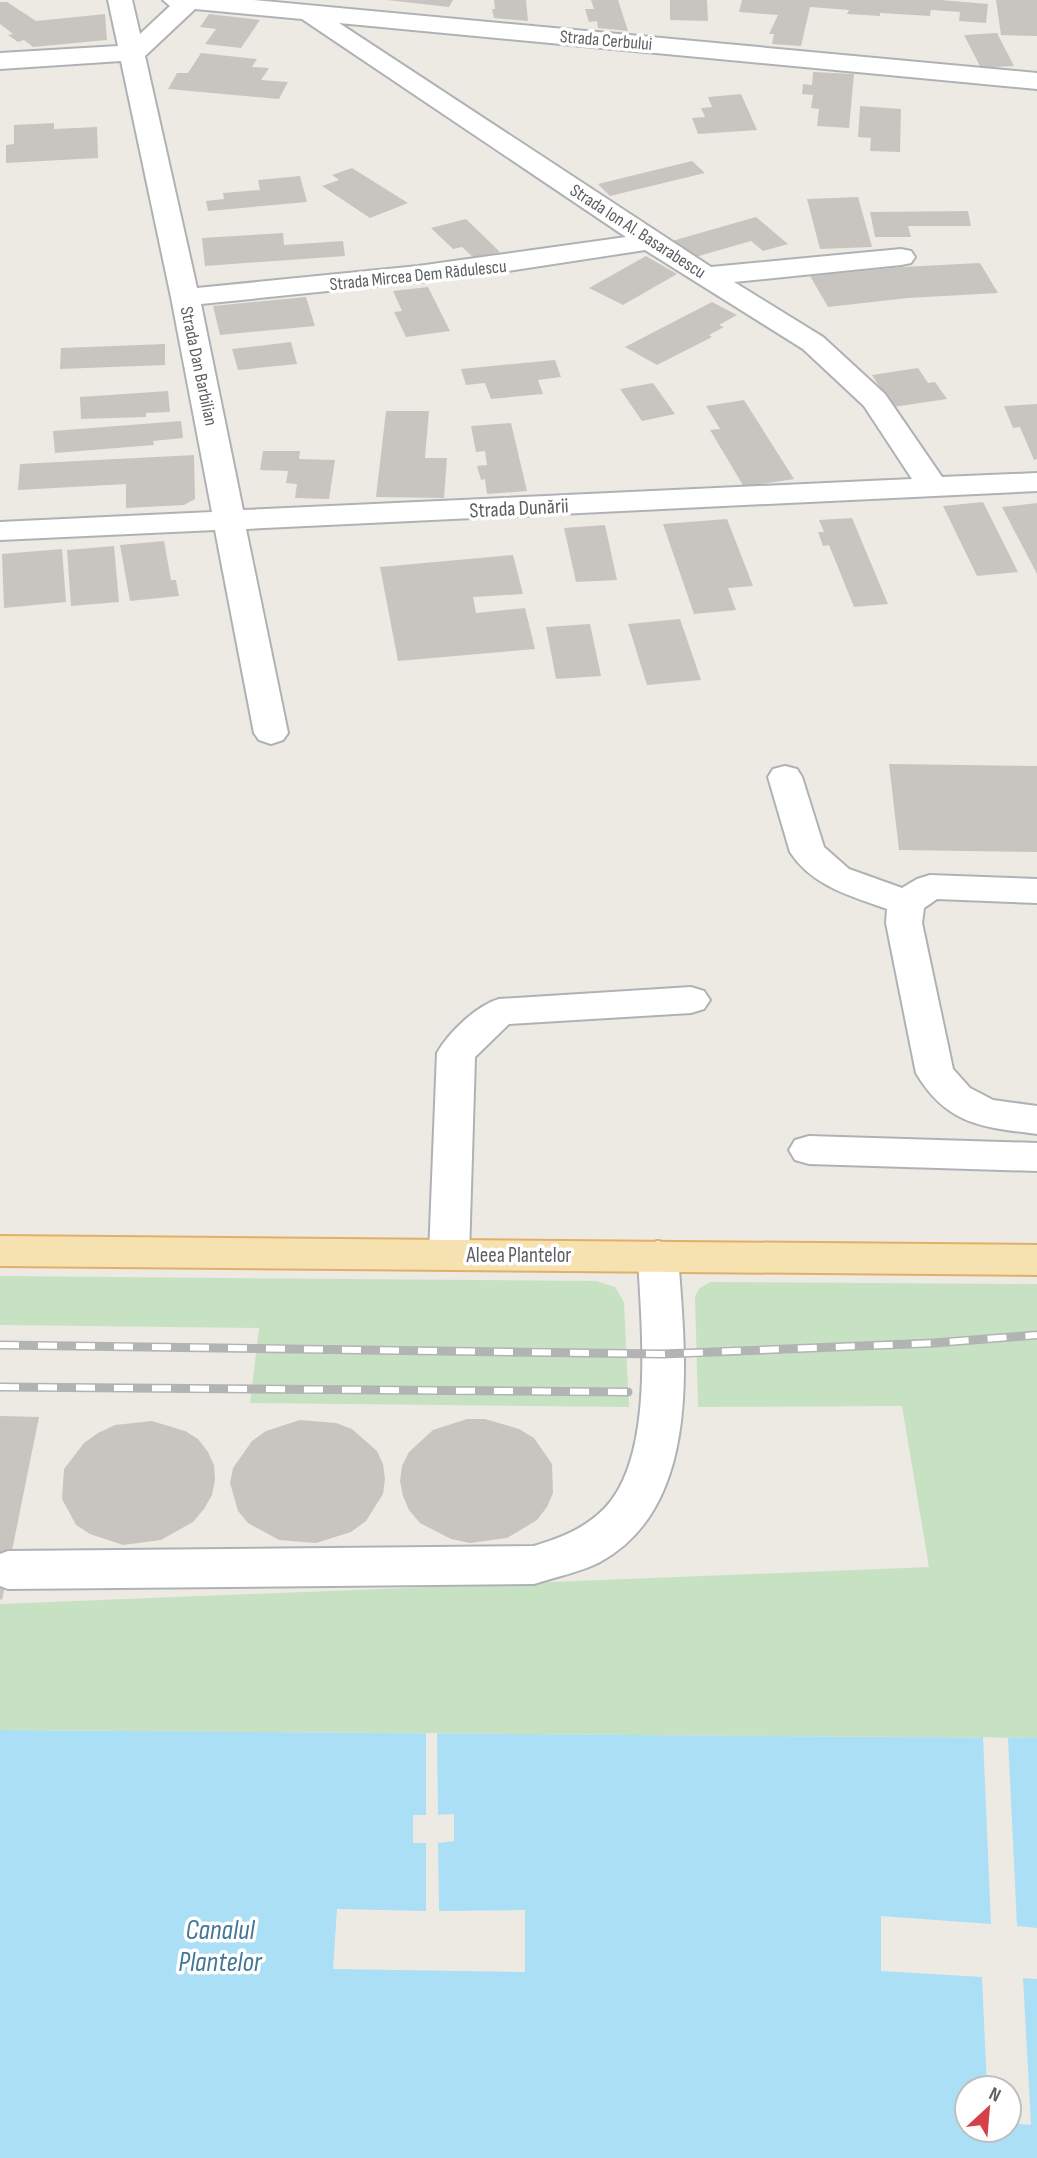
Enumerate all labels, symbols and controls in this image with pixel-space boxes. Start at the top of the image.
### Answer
street label: Strada Cerbului [559,26,653,55]
street label: Strada Ion Al. Basarabescu [566,180,710,283]
street label: Strada Mircea Dem Rădulescu [329,256,508,295]
street label: Strada Dan Barbilian [176,305,221,428]
street label: Strada Dunării [469,493,569,524]
street label: Aleea Plantelor [466,1243,571,1268]
water label: Canalul Plantelor [178,1914,263,1979]
north arrow [953,2074,1023,2144]
text: N [985,2083,1004,2108]

